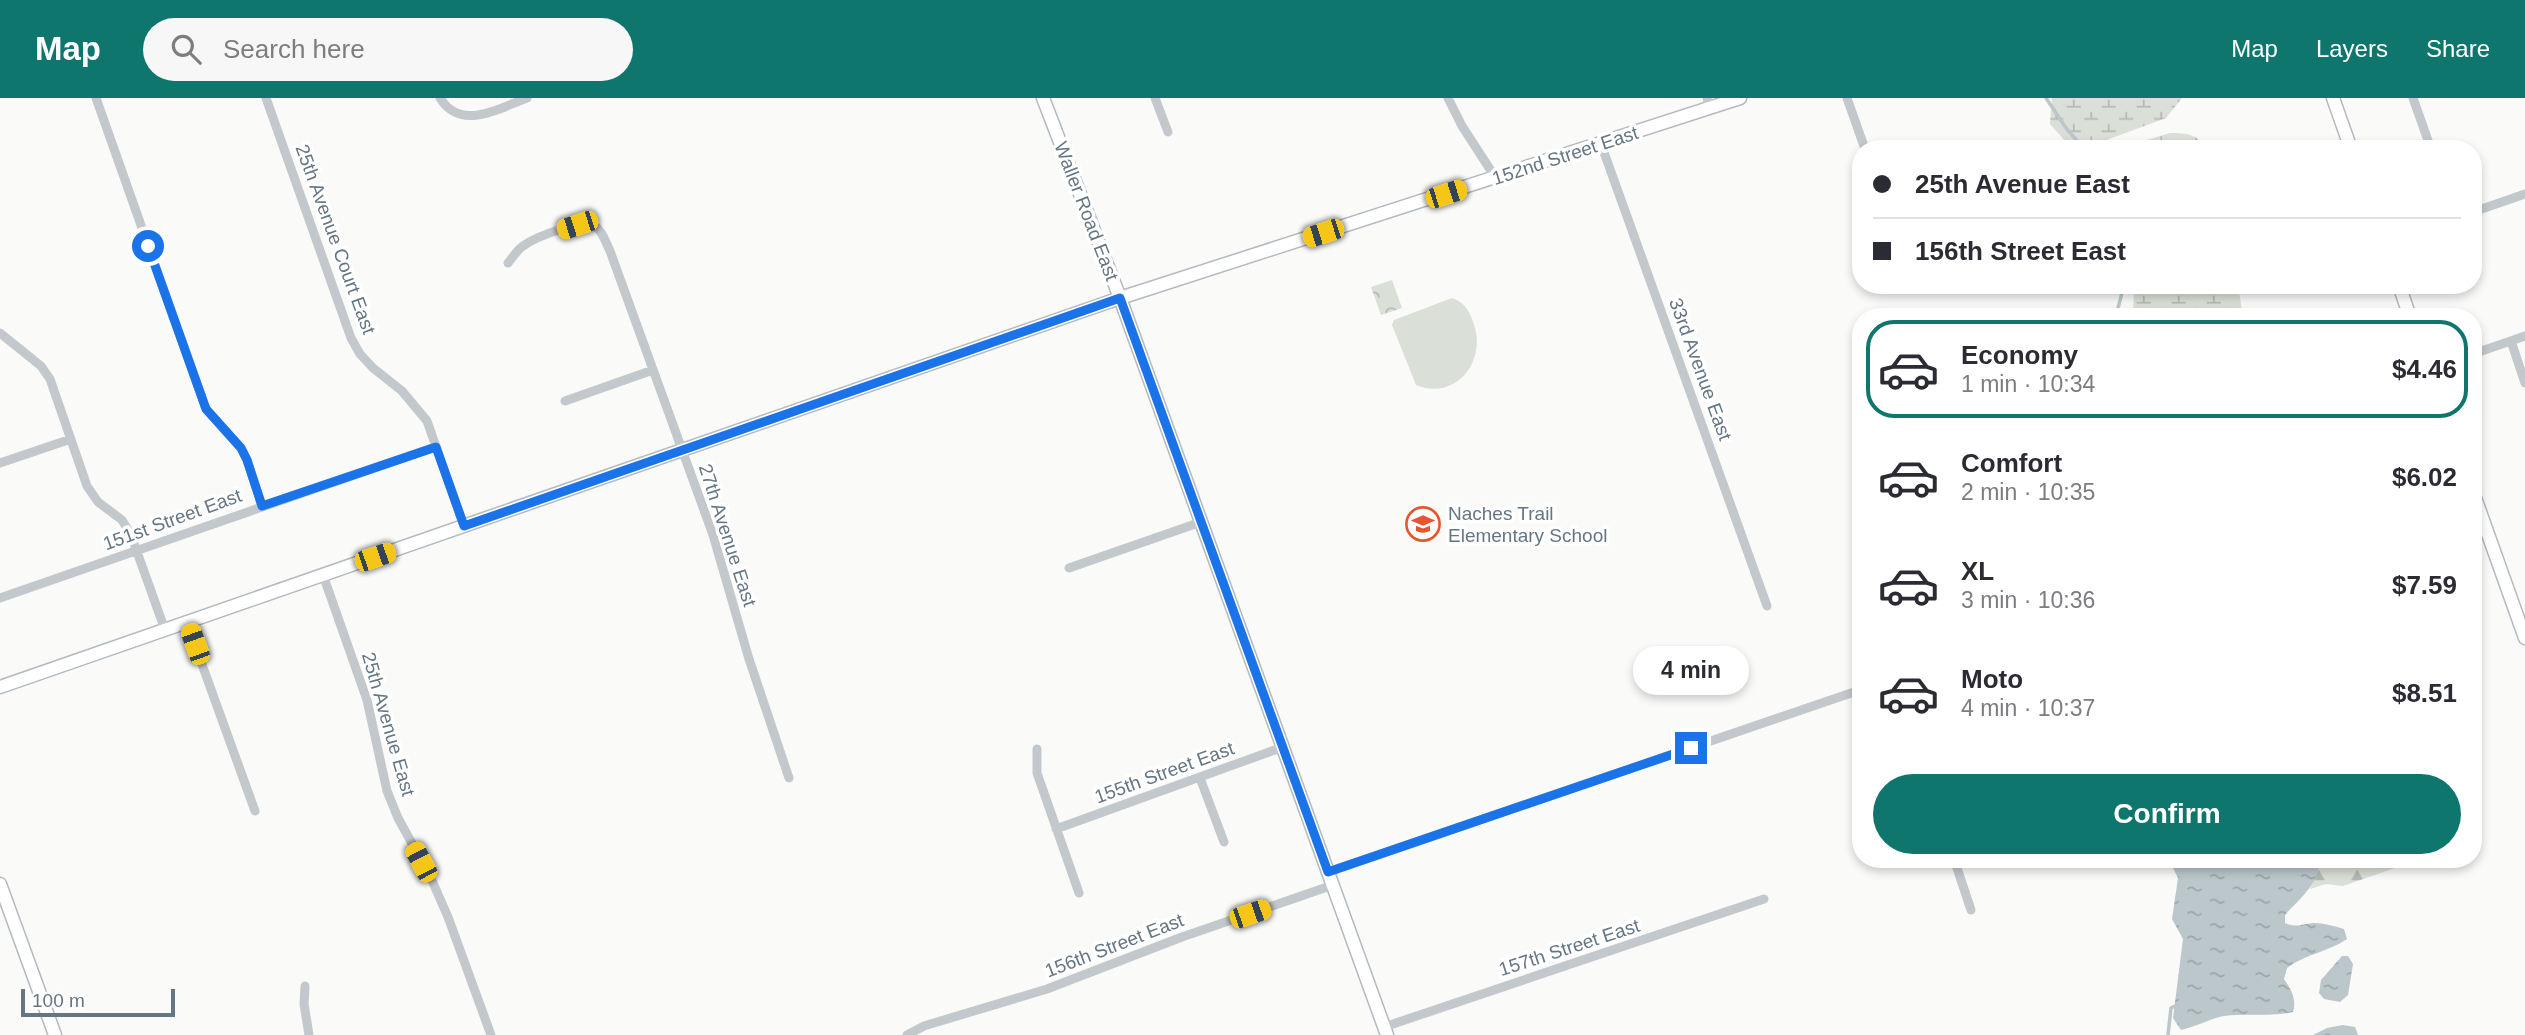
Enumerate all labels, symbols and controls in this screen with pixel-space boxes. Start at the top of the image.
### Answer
search box [143,18,633,81]
text: Map [35,30,101,67]
icon: search [167,30,205,68]
text: Search here [223,34,365,64]
text: Map [2231,35,2278,62]
text: Layers [2316,35,2388,62]
text: Share [2426,35,2490,62]
street label: 152nd Street East [1490,122,1641,189]
street label: Waller Road East [1050,139,1123,284]
street label: 25th Avenue Court East [291,141,380,338]
text: 25th Avenue East [1915,169,2130,199]
car [1423,178,1470,210]
car [554,209,601,241]
car [1300,217,1347,249]
route start [132,230,164,262]
text: 156th Street East [1915,236,2126,266]
street label: 33rd Avenue East [1665,295,1736,444]
icon: car [1877,338,1940,401]
text: Economy [1961,340,2078,370]
text: $4.46 [2392,354,2457,384]
text: 1 min · 10:34 [1961,371,2095,397]
icon: car [1877,446,1940,509]
text: Comfort [1961,448,2062,478]
street label: 27th Avenue East [695,461,761,610]
text: $6.02 [2392,462,2457,492]
text: 2 min · 10:35 [1961,479,2095,505]
street label: 151st Street East [100,484,245,554]
place label: Naches Trail Elementary School [1448,503,1607,546]
school or university icon: Naches Trail Elementary School [1404,505,1442,543]
car [352,540,399,574]
icon: car [1877,554,1940,617]
text: XL [1961,556,1994,586]
text: $7.59 [2392,570,2457,600]
text: 3 min · 10:36 [1961,587,2095,613]
car [178,621,213,667]
callout: 4 min [1633,646,1749,696]
street label: 25th Avenue East [358,650,419,799]
text: 4 min [1661,657,1721,683]
icon: car [1877,662,1940,725]
text: Moto [1961,664,2023,694]
text: $8.51 [2392,678,2457,708]
text: 4 min · 10:37 [1961,695,2095,721]
route end [1675,732,1707,764]
street label: 155th Street East [1092,737,1237,807]
button: Confirm [1873,774,2461,854]
car [402,839,441,885]
car [1227,897,1274,931]
street label: 156th Street East [1042,909,1187,982]
street label: 157th Street East [1496,915,1643,980]
scale bar [21,986,175,1018]
text: 100 m [32,990,85,1011]

